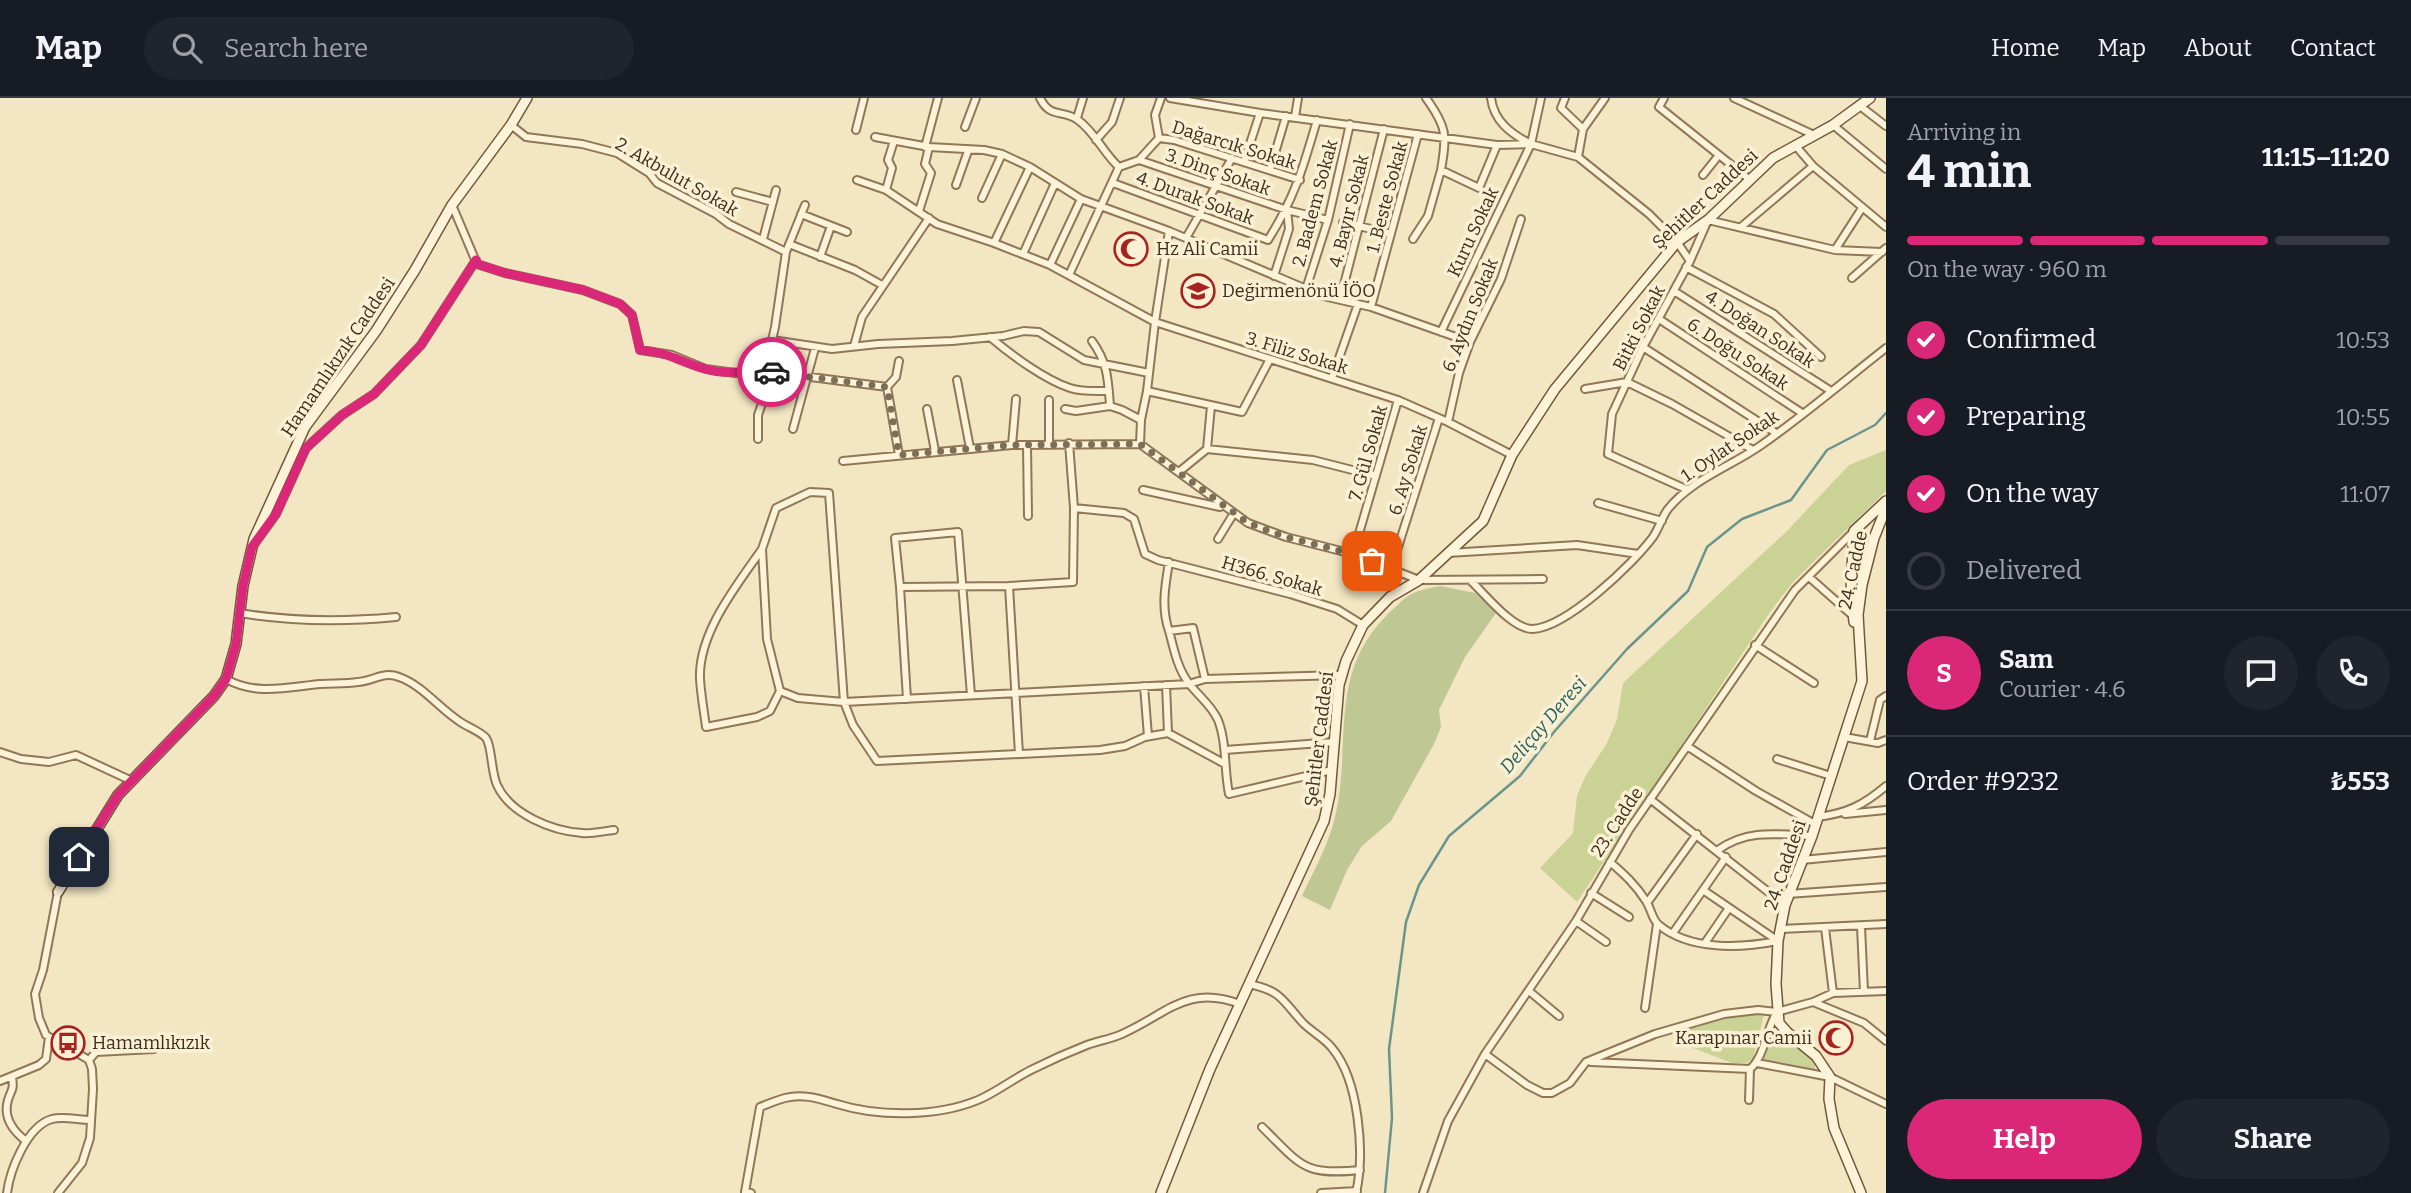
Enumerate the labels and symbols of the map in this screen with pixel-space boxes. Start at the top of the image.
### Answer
street label: Dağarcık Sokak [1169,116,1299,175]
street label: 2. Akbulut Sokak [612,133,743,221]
street label: 2. Badem Sokak [1288,137,1343,269]
street label: 1. Beste Sokak [1361,138,1413,255]
street label: 3. Dinç Sokak [1163,144,1274,201]
street label: Şehitler Caddesi [1648,145,1762,253]
street label: 4. Bayır Sokak [1324,152,1374,270]
street label: 4. Durak Sokak [1133,167,1258,230]
street label: Kuru Sokak [1443,183,1504,280]
mosque icon: Hz Ali Camii [1112,230,1150,268]
place label: Hz Ali Camii [1156,238,1258,260]
street label: 6. Aydın Sokak [1437,254,1503,375]
school or university icon: Değirmenönü İÖO [1179,272,1217,310]
street label: Hamamlıkızık Caddesi [276,273,400,441]
place label: Değirmenönü İÖO [1222,280,1376,302]
street label: Bitki Sokak [1608,281,1670,374]
street label: 4. Doğan Sokak [1701,285,1820,373]
street label: 6. Doğu Sokak [1683,313,1794,395]
street label: 3. Filiz Sokak [1243,327,1351,379]
courier [737,337,807,407]
street label: 7. Gül Sokak [1344,402,1392,503]
street label: 1. Oylat Sokak [1677,405,1784,487]
street label: 6. Ay Sokak [1384,421,1432,518]
street label: 24. Cadde [1834,529,1872,611]
pin [1342,531,1402,591]
street label: H366. Sokak [1219,551,1326,601]
street label: Şehitler Caddesi [1300,670,1338,808]
water label: Deliçay Deresi [1495,672,1591,778]
street label: 23. Cadde [1586,783,1648,861]
street label: 24. Caddesi [1759,817,1811,913]
pin [49,827,109,887]
mosque icon: Karapınar Camii [1817,1019,1855,1057]
bus stop icon: Hamamlıkızık [49,1024,87,1062]
place label: Karapınar Camii [1675,1027,1812,1049]
place label: Hamamlıkızık [92,1032,211,1054]

